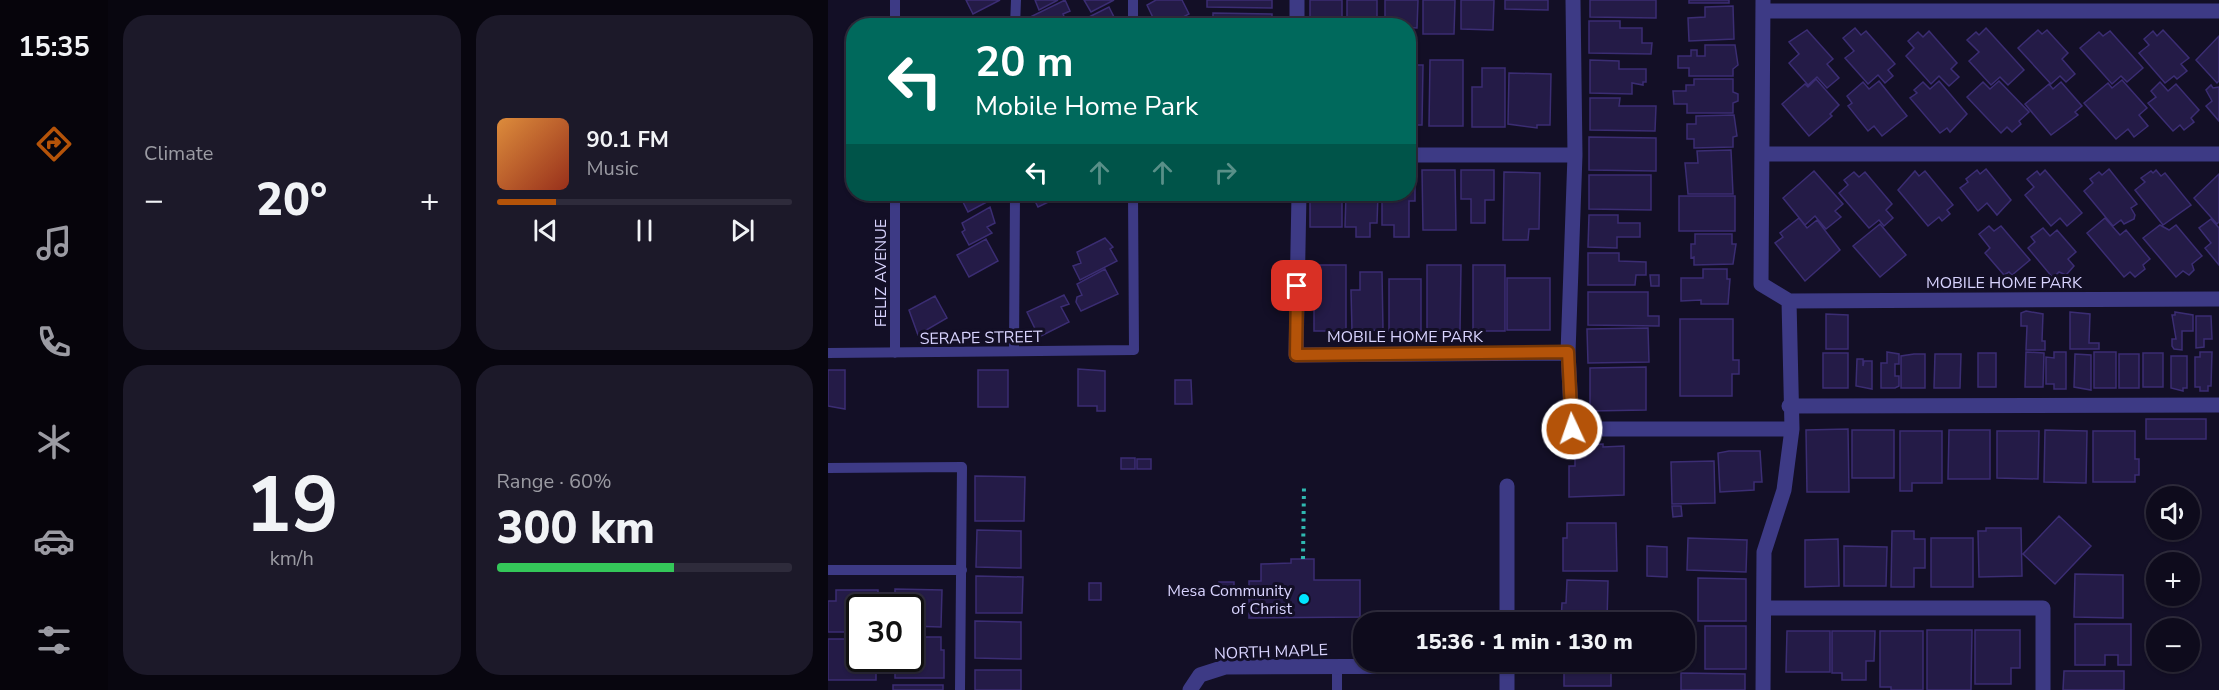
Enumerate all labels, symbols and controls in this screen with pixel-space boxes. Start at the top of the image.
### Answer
text: 15:35 [18,29,90,66]
text: 20 m [975,34,1074,91]
icon: left [876,42,954,120]
text: Mobile Home Park [975,88,1198,125]
icon: directions [33,123,75,165]
text: 90.1 FM [587,125,669,155]
text: Climate [144,140,213,167]
text: Music [587,155,638,182]
icon: left [1020,156,1053,189]
icon: ahead [1083,156,1116,189]
icon: ahead [1146,156,1179,189]
icon: right [1209,156,1242,189]
text: 20° [256,170,327,231]
text: − [144,178,164,223]
text: + [420,178,440,223]
icon: previous [529,214,562,247]
icon: pause [628,214,661,247]
icon: next [726,214,759,247]
street label: FELIZ AVENUE [870,219,892,327]
icon: music [33,222,75,264]
pin [1271,260,1322,311]
icon: arrive [1280,269,1313,302]
street label: MOBILE HOME PARK [1926,272,2083,294]
icon: phone [33,321,75,363]
street label: SERAPE STREET [919,326,1043,350]
street label: MOBILE HOME PARK [1327,326,1484,348]
position arrow [1540,397,1604,461]
icon: climate [33,421,75,463]
text: 19 [245,452,339,559]
text: Range · 60% [497,468,612,495]
map controls [2146,486,2200,672]
button: sound [2146,486,2200,540]
text: 300 km [497,498,655,559]
icon: car [33,520,75,562]
text: km/h [270,545,314,572]
button: + [2146,552,2200,606]
place label: Mesa Community of Christ [1167,580,1293,620]
marker: Mesa Community of Christ [1297,592,1311,606]
speed limit sign: 30 [846,594,924,672]
button: − [2146,618,2200,672]
icon: filters [33,619,75,661]
text: 15:36 · 1 min · 130 m [1415,627,1633,657]
street label: NORTH MAPLE [1214,639,1328,665]

